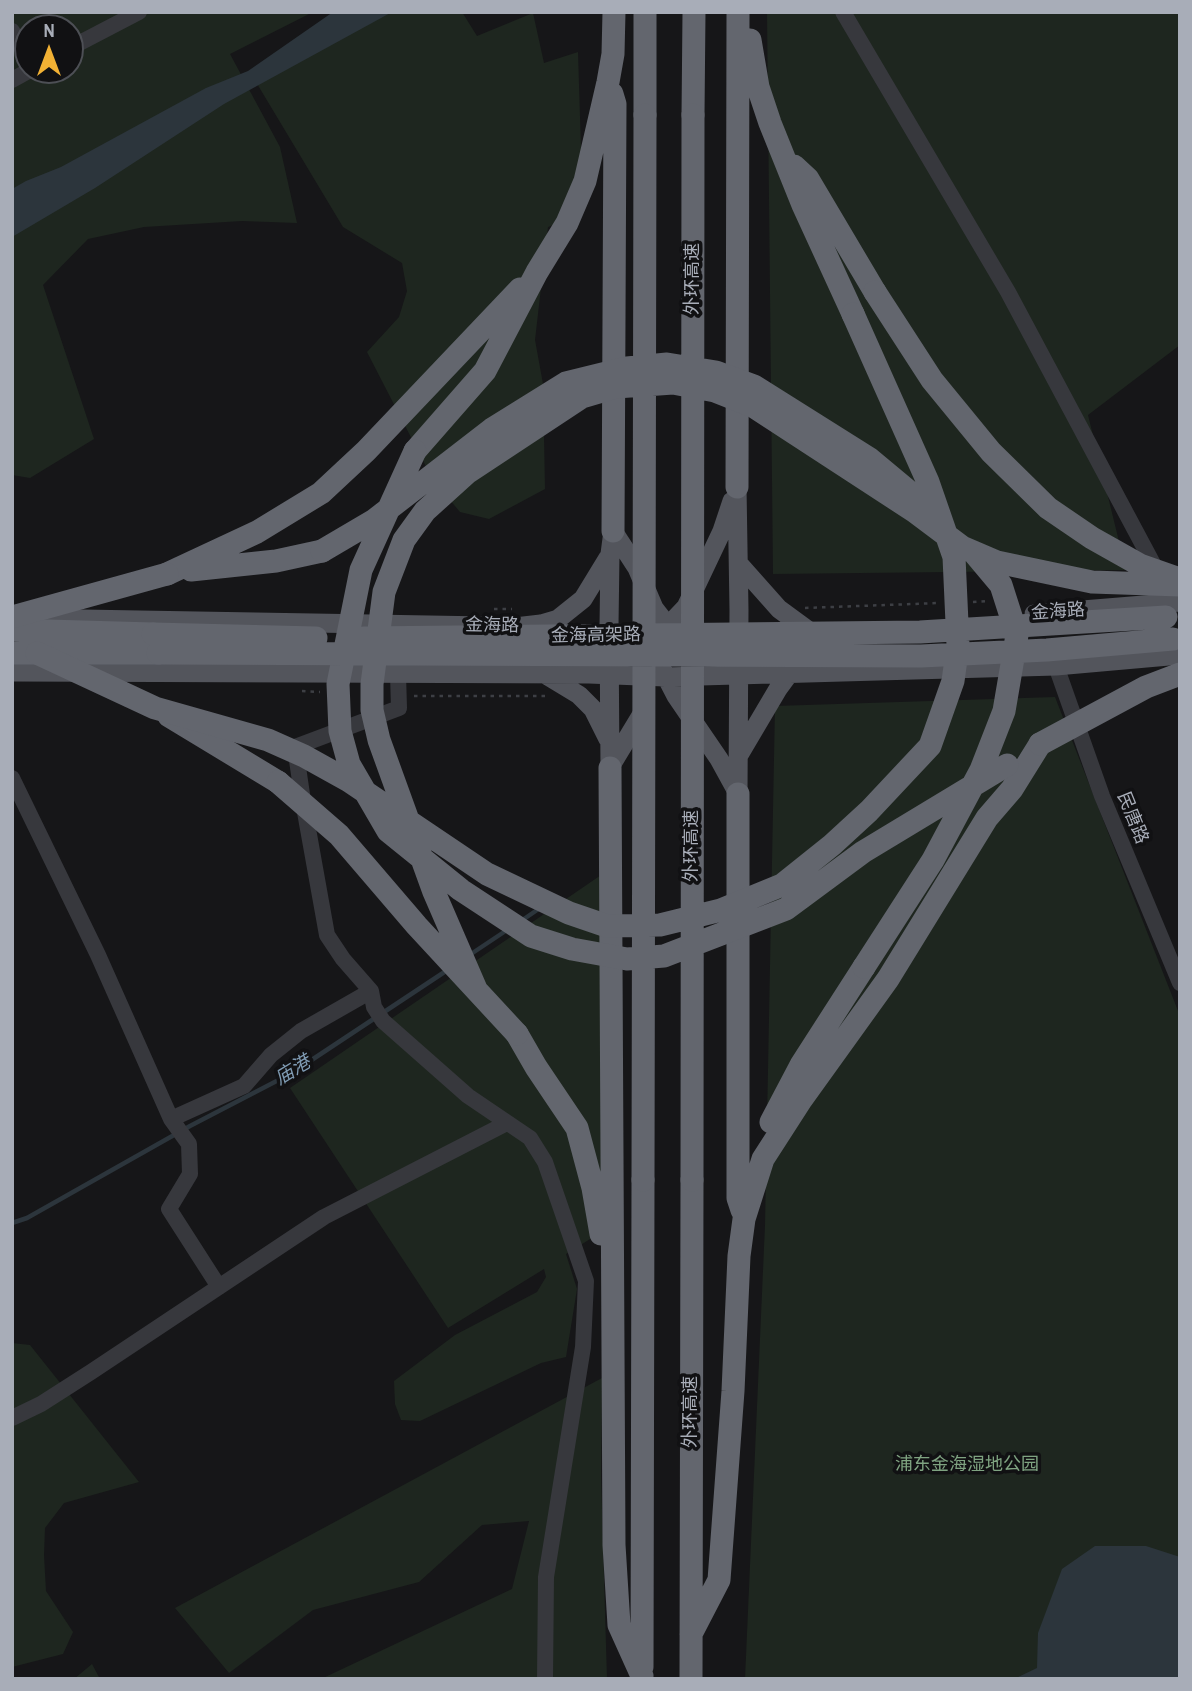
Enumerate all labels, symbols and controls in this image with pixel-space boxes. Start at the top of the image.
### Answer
north arrow [14,14,84,84]
text: N [43,17,55,43]
street label: 外环高速 [682,243,704,315]
street label: 金海路 [1030,599,1086,625]
street label: 金海路 [465,615,519,637]
street label: 金海高架路 [551,624,641,648]
street label: 民唐路 [1112,789,1152,847]
street label: 外环高速 [681,810,703,882]
water label: 庙港 [271,1051,315,1091]
street label: 外环高速 [680,1376,702,1448]
park label: 浦东金海湿地公园 [895,1454,1039,1476]

